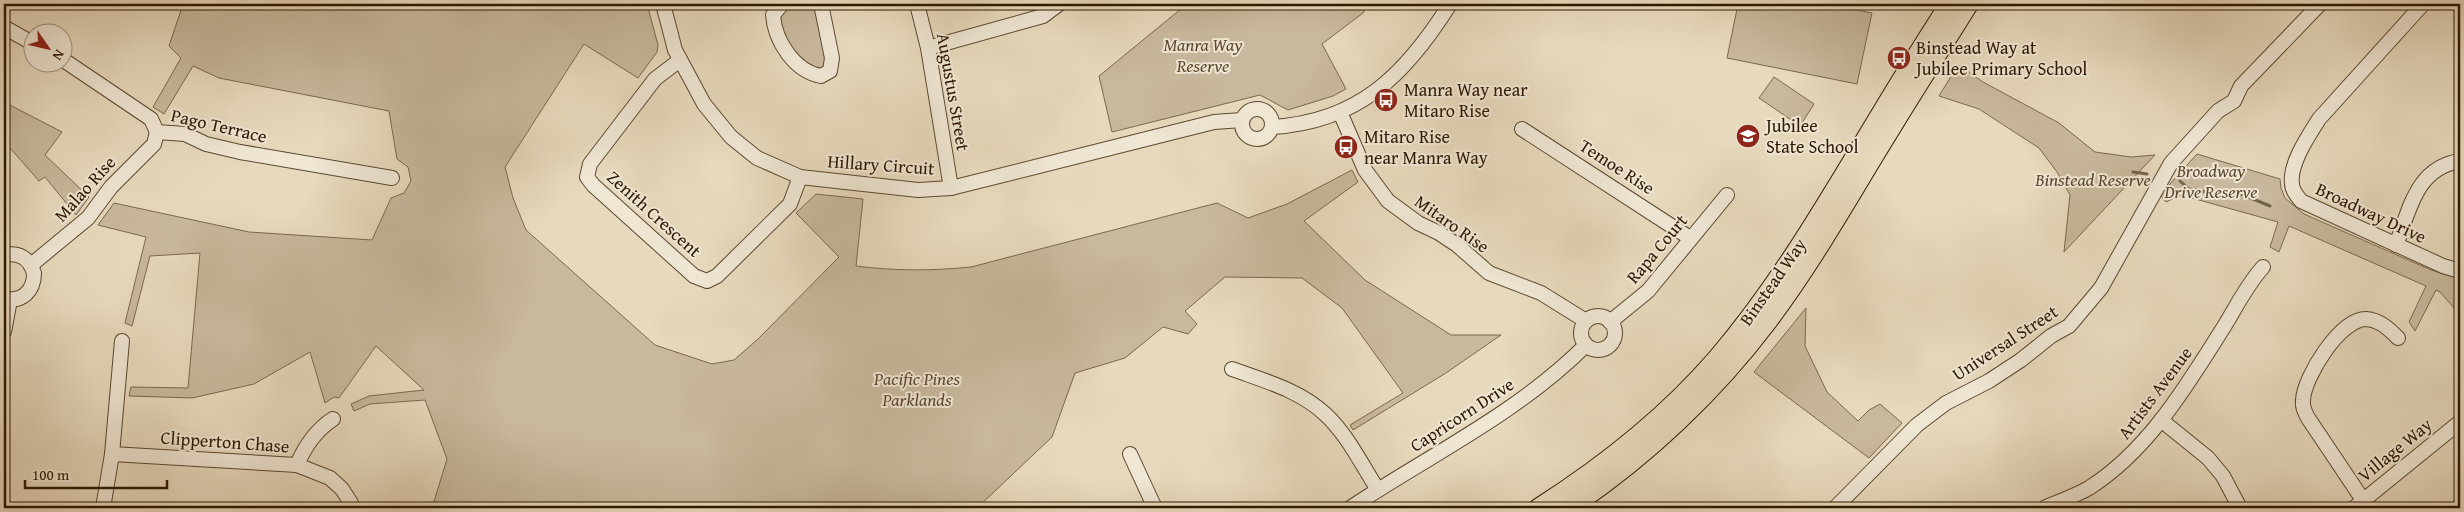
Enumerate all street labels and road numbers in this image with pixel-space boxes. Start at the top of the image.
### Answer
street label: Augustus Street [930,31,977,154]
street label: Pago Terrace [168,101,270,150]
street label: Temoe Rise [1574,132,1660,201]
street label: Hillary Circuit [827,147,936,182]
street label: Malao Rise [48,150,122,228]
street label: Zenith Crescent [601,164,708,264]
street label: Broadway Drive [2312,175,2431,250]
street label: Mitaro Rise [1409,188,1495,259]
street label: Rapa Court [1619,208,1694,289]
street label: Binstead Way [1732,232,1813,331]
street label: Universal Street [1946,298,2064,387]
street label: Artists Avenue [2111,341,2198,445]
street label: Capricorn Drive [1404,371,1519,458]
street label: Village Way [2352,411,2438,488]
street label: Clipperton Chase [160,424,290,459]

